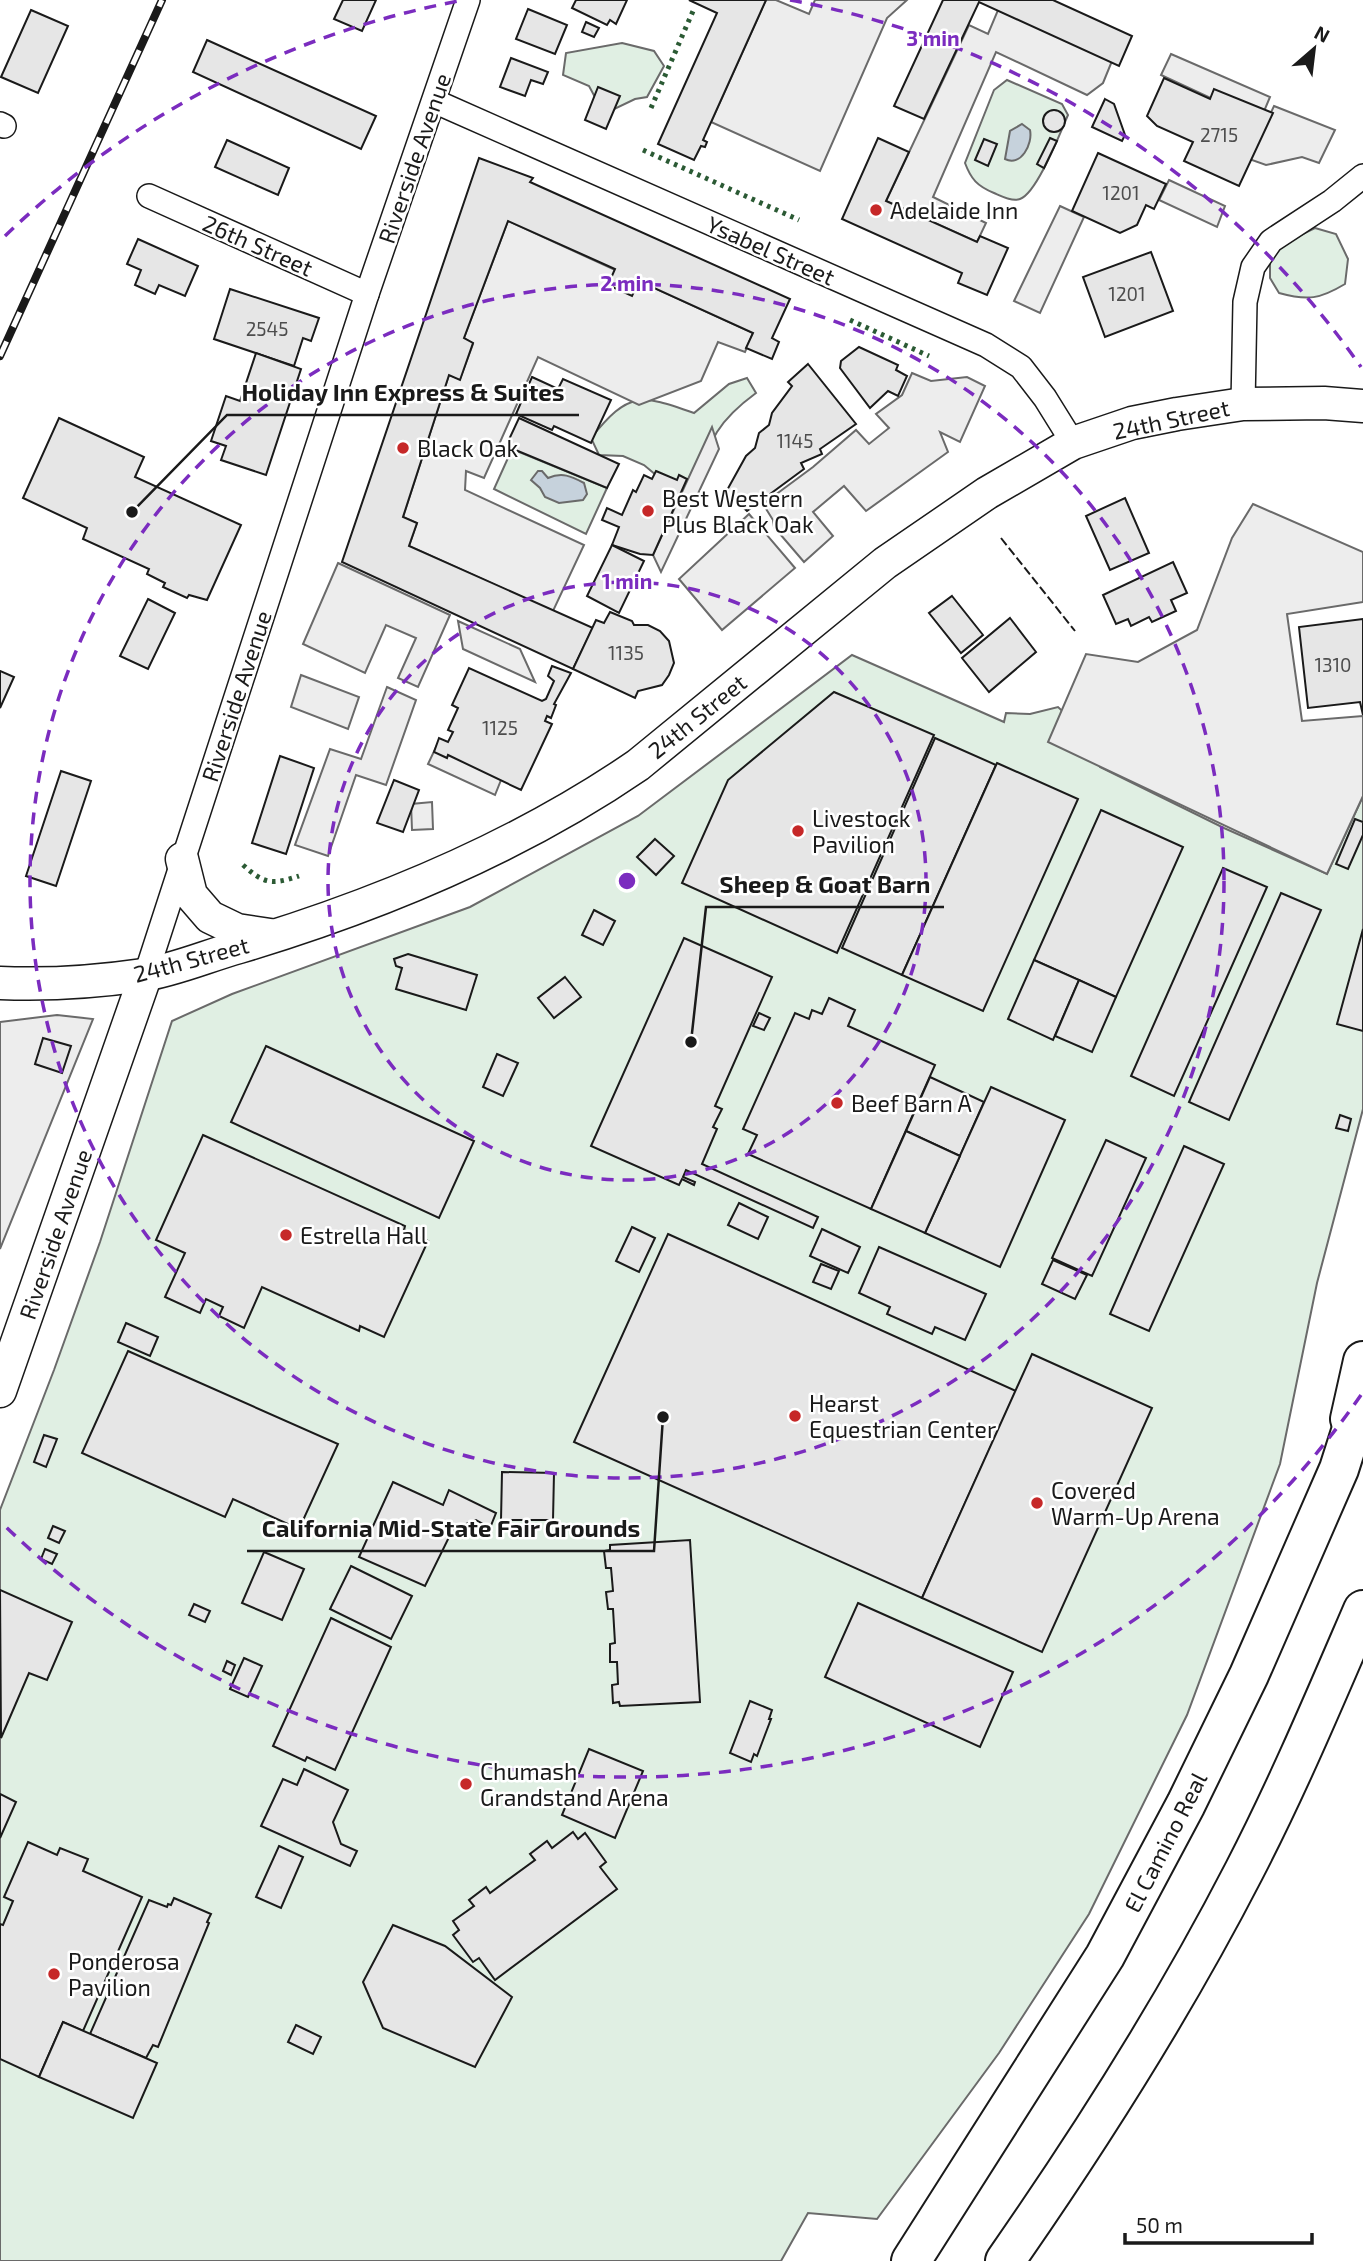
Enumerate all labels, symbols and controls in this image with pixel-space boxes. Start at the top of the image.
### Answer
north arrow [1279,14,1349,84]
text: N [1311,20,1334,47]
text: 3 min [906,25,960,50]
street label: Riverside Avenue [372,69,456,247]
house number: 2715 [1200,123,1238,146]
house number: 1201 [1102,181,1140,204]
place label: Adelaide Inn [890,196,1018,224]
marker: Adelaide Inn [868,202,884,218]
street label: 26th Street [199,208,317,282]
street label: Ysabel Street [703,209,839,291]
text: 2 min [600,270,654,295]
house number: 1201 [1108,282,1146,305]
house number: 2545 [246,317,288,340]
callout: Holiday Inn Express & Suites [227,370,579,415]
text: Holiday Inn Express & Suites [241,377,565,406]
street label: 24th Street [1110,393,1232,445]
house number: 1145 [777,429,814,452]
place label: Black Oak [417,434,519,462]
marker: Black Oak [395,440,411,456]
place label: Best Western Plus Black Oak [662,484,814,538]
marker: Best Western Plus Black Oak [640,503,656,519]
text: 1 min [602,568,652,593]
street label: Riverside Avenue [195,607,277,785]
house number: 1135 [608,641,644,664]
house number: 1310 [1314,653,1352,676]
street label: 24th Street [642,668,752,764]
house number: 1125 [482,716,518,739]
place label: Livestock Pavilion [812,804,911,858]
marker: Livestock Pavilion [790,823,806,839]
callout: Sheep & Goat Barn [706,862,944,907]
centre of rings [615,869,639,893]
text: Sheep & Goat Barn [720,869,930,898]
street label: 24th Street [130,930,252,988]
place label: Beef Barn A [851,1089,972,1117]
marker: Beef Barn A [829,1095,845,1111]
street label: Riverside Avenue [13,1145,97,1323]
place label: Estrella Hall [300,1221,428,1249]
marker: Estrella Hall [278,1227,294,1243]
place label: Hearst Equestrian Center [809,1389,996,1443]
marker: Hearst Equestrian Center [787,1408,803,1424]
place label: Covered Warm-Up Arena [1051,1476,1220,1530]
marker: Covered Warm-Up Arena [1029,1495,1045,1511]
callout: California Mid-State Fair Grounds [247,1506,654,1551]
text: California Mid-State Fair Grounds [262,1513,640,1542]
place label: Chumash Grandstand Arena [480,1757,669,1811]
street label: El Camino Real [1118,1767,1212,1917]
marker: Chumash Grandstand Arena [458,1776,474,1792]
place label: Ponderosa Pavilion [68,1947,180,2001]
marker: Ponderosa Pavilion [46,1966,62,1982]
scale bar [1125,2202,1312,2246]
text: 50 m [1136,2212,1183,2237]

